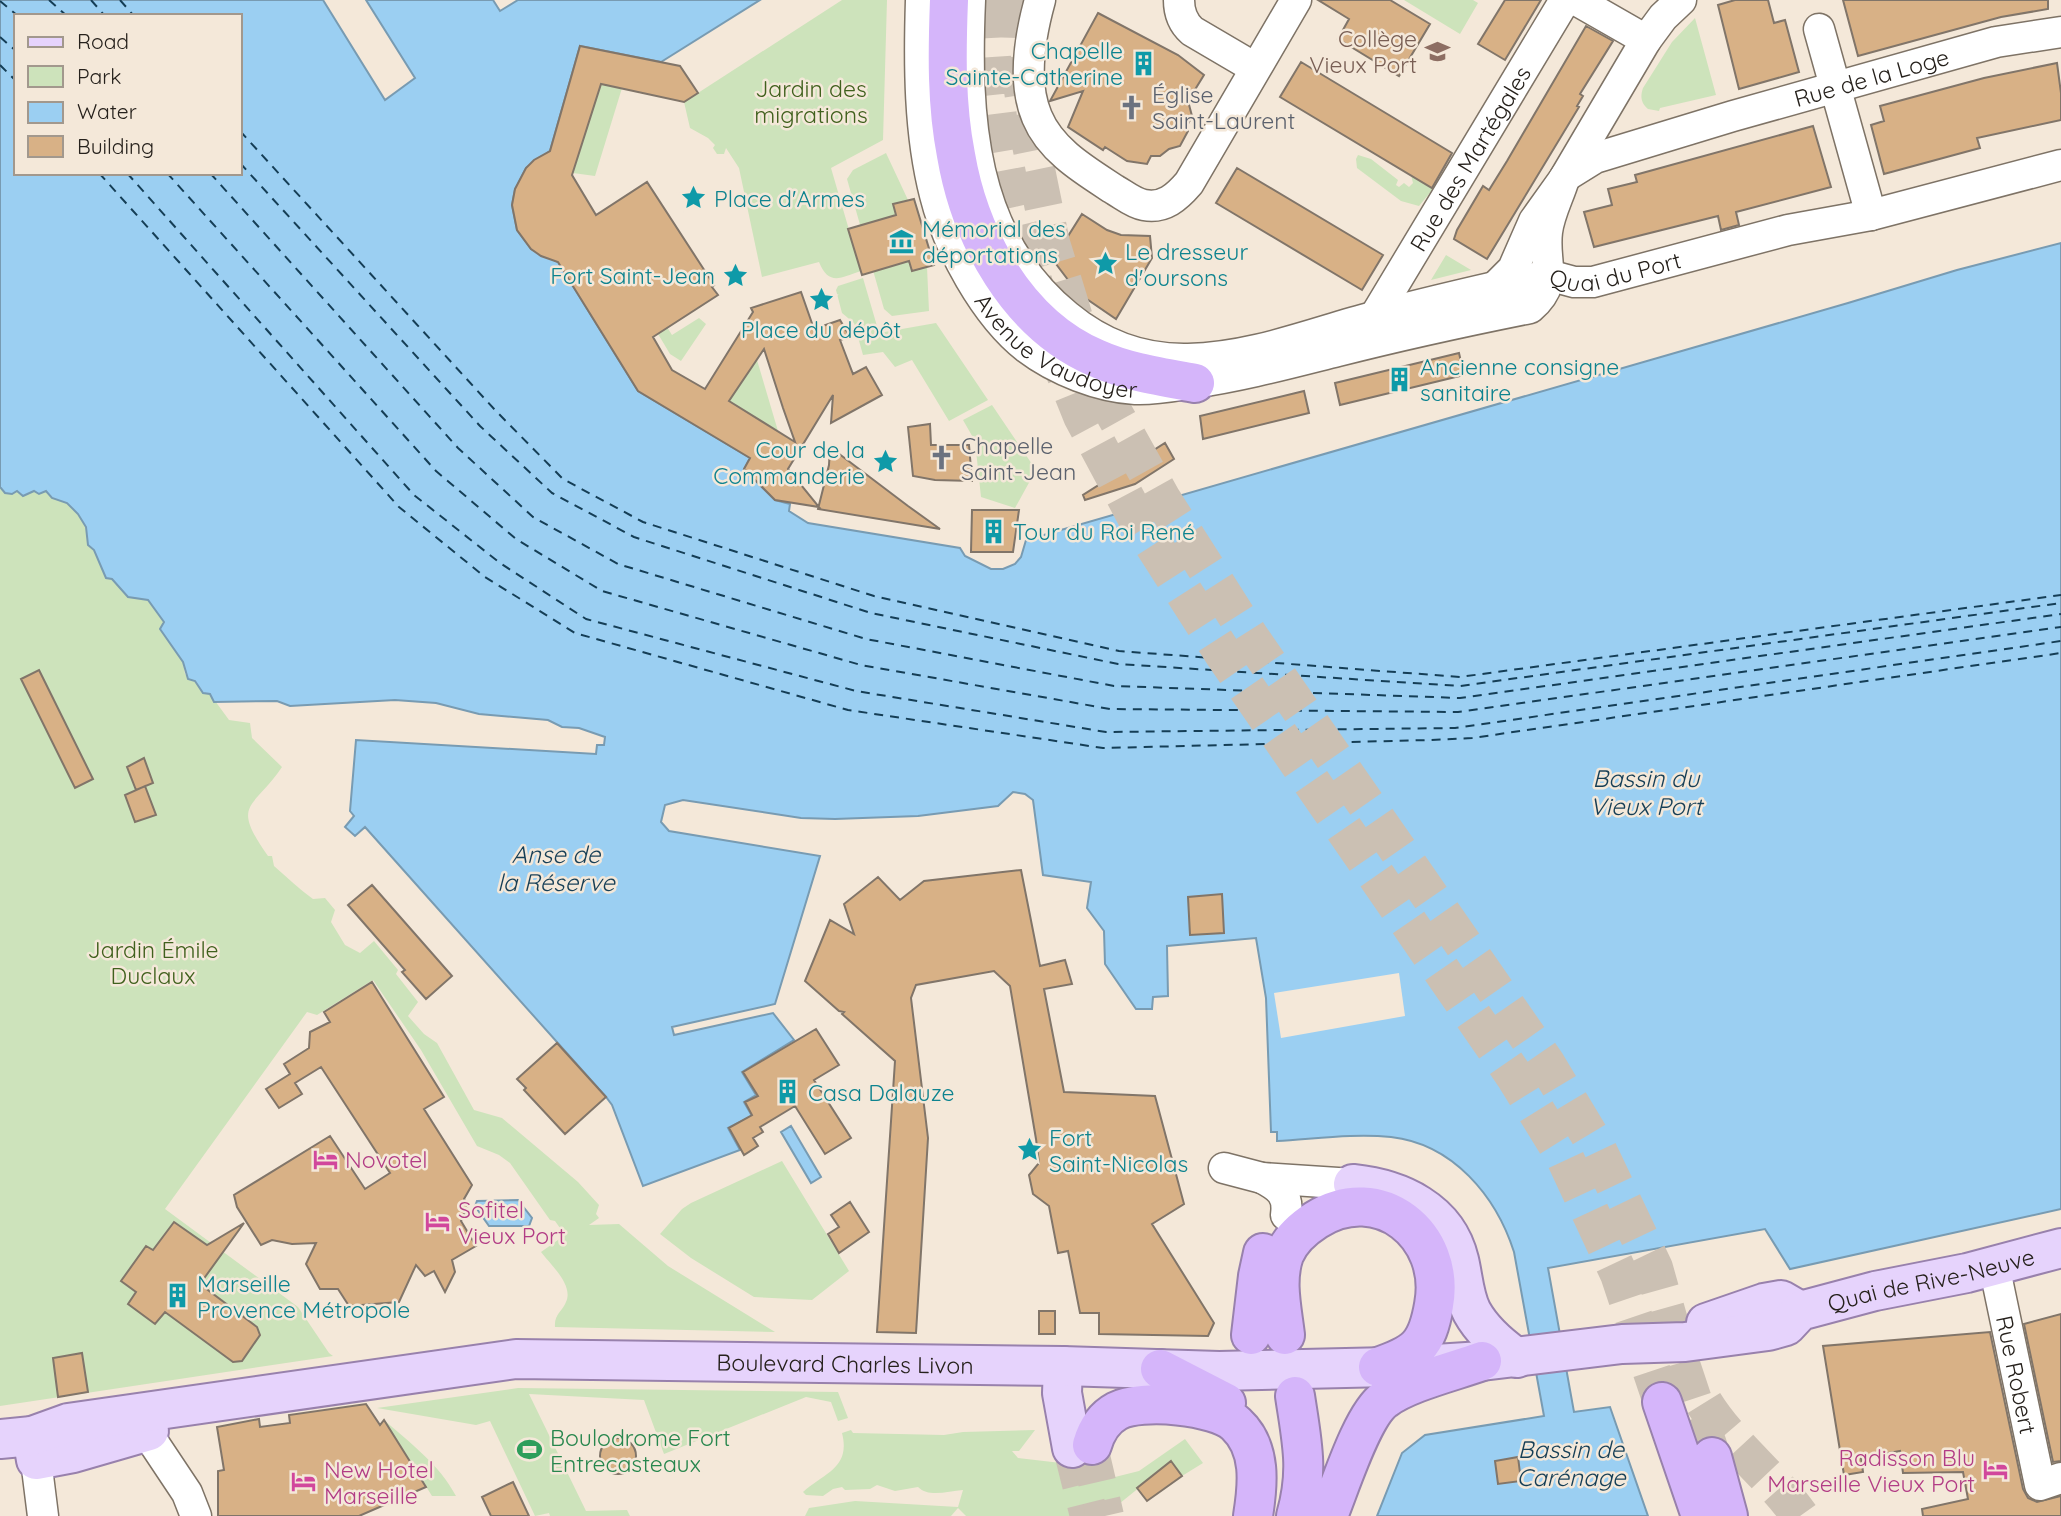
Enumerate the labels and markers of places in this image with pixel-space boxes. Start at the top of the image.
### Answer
place label: Collège Vieux Port [1309,24,1417,79]
place label: Chapelle Sainte-Catherine [945,36,1123,91]
school or university icon: Collège Vieux Port [1423,37,1451,65]
building icon: Chapelle Sainte-Catherine [1129,49,1157,77]
place label: Église Saint-Laurent [1152,80,1296,135]
church icon: Église Saint-Laurent [1118,93,1146,121]
place icon: Place d'Armes [680,184,708,212]
place label: Place d'Armes [714,184,865,213]
place label: Mémorial des déportations [922,214,1066,269]
museum icon: Mémorial des déportations [888,227,916,255]
place label: Le dresseur d'oursons [1125,237,1248,292]
place icon: Le dresseur d'oursons [1091,250,1119,278]
place label: Fort Saint-Jean [550,261,715,290]
place icon: Fort Saint-Jean [721,261,749,289]
place icon: Place du dépôt [807,285,835,313]
place label: Place du dépôt [741,315,901,344]
place label: Ancienne consigne sanitaire [1420,352,1619,407]
building icon: Ancienne consigne sanitaire [1386,365,1414,393]
place label: Chapelle Saint-Jean [961,431,1076,486]
place label: Cour de la Commanderie [713,435,865,490]
church icon: Chapelle Saint-Jean [927,444,955,472]
place icon: Cour de la Commanderie [871,448,899,476]
building icon: Tour du Roi René [979,517,1007,545]
place label: Tour du Roi René [1013,517,1195,546]
building icon: Casa Dalauze [774,1078,802,1106]
place label: Casa Dalauze [808,1078,955,1107]
place label: Fort Saint-Nicolas [1049,1123,1188,1178]
place icon: Fort Saint-Nicolas [1015,1136,1043,1164]
hotel icon: Novotel [311,1145,339,1173]
place label: Novotel [345,1145,427,1174]
place label: Sofitel Vieux Port [458,1195,566,1250]
hotel icon: Sofitel Vieux Port [424,1208,452,1236]
place label: Marseille Provence Métropole [197,1269,410,1324]
building icon: Marseille Provence Métropole [163,1282,191,1310]
place label: Boulodrome Fort Entrecasteaux [550,1423,731,1478]
sports icon: Boulodrome Fort Entrecasteaux [516,1436,544,1464]
place label: Radisson Blu Marseille Vieux Port [1767,1443,1975,1498]
place label: New Hotel Marseille [324,1455,434,1510]
hotel icon: Radisson Blu Marseille Vieux Port [1981,1456,2009,1484]
hotel icon: New Hotel Marseille [290,1468,318,1496]

